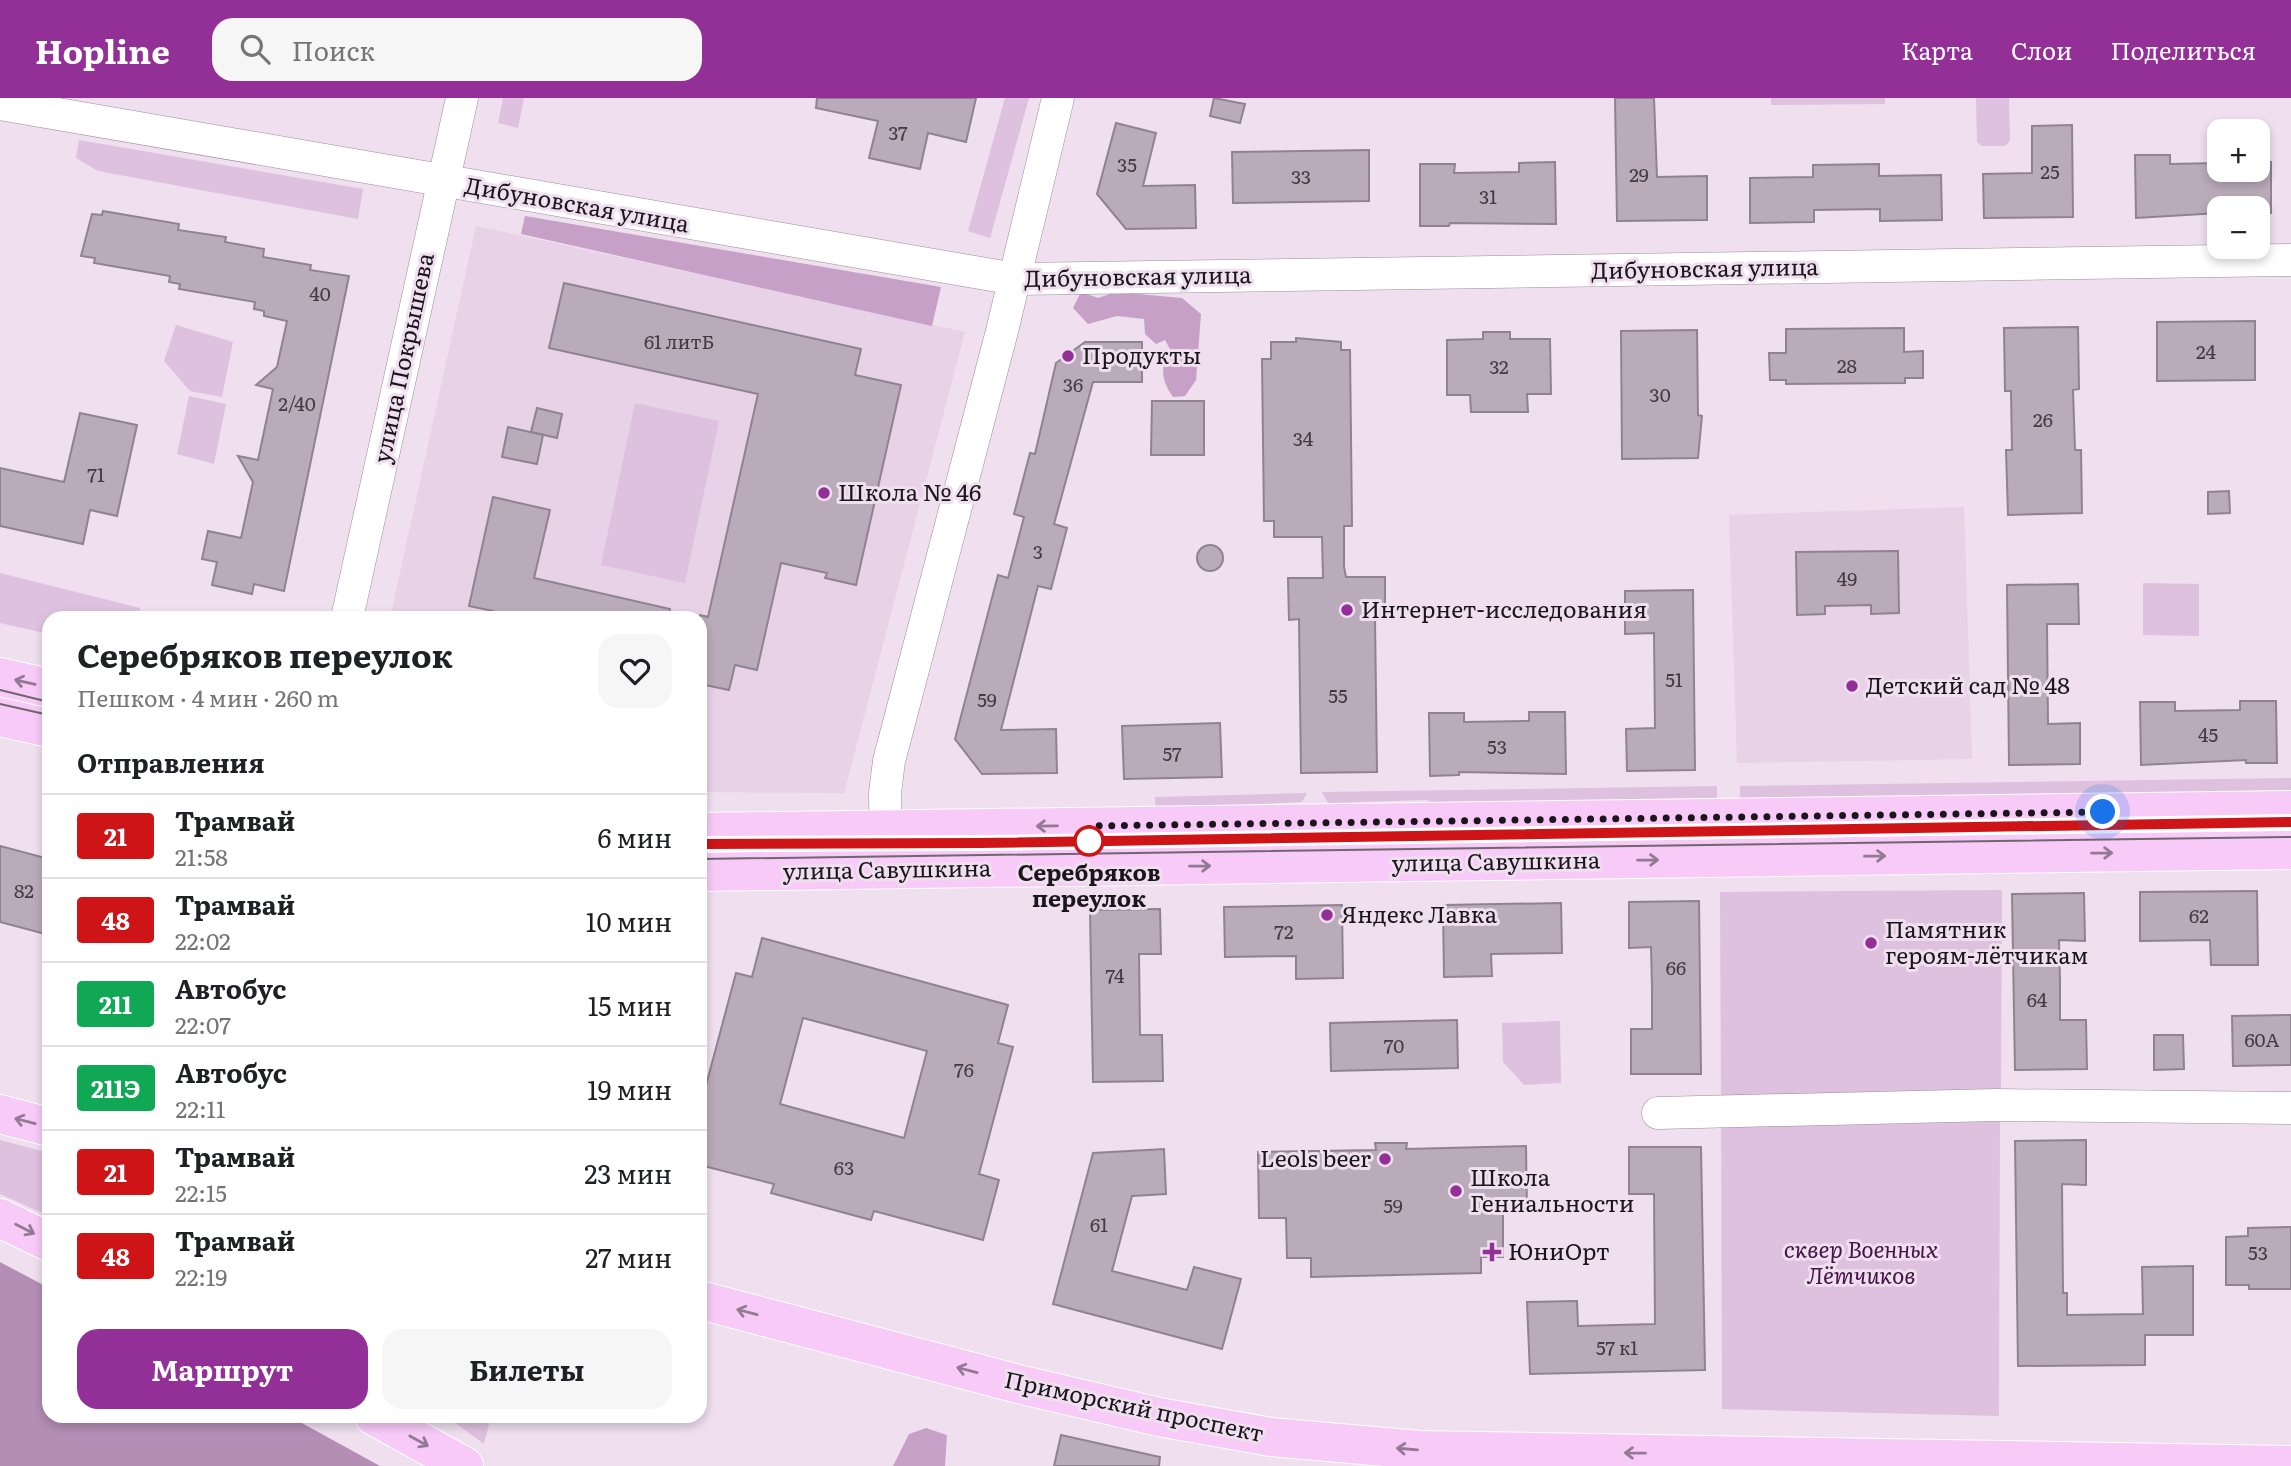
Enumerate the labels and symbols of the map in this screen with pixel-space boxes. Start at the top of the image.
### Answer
house number: 37 [888,118,908,146]
house number: 35 [1117,150,1137,178]
house number: 25 [2040,157,2060,185]
house number: 29 [1629,160,1649,188]
house number: 33 [1291,162,1311,190]
street label: Дибуновская улица [462,167,693,240]
house number: 31 [1479,182,1497,210]
street label: Дибуновская улица [1591,248,1819,286]
street label: улица Покрышева [363,249,441,466]
street label: Дибуновская улица [1024,256,1252,294]
house number: 40 [309,279,331,307]
house number: 61 литБ [644,327,714,355]
place label: Продукты [1082,337,1201,371]
house number: 24 [2196,337,2217,365]
marker: Продукты [1060,348,1076,364]
house number: 28 [1837,351,1857,379]
house number: 32 [1489,352,1509,380]
house number: 36 [1063,370,1083,398]
house number: 30 [1649,380,1671,408]
house number: 2/40 [278,389,316,417]
house number: 26 [2033,405,2053,433]
house number: 34 [1293,424,1314,452]
house number: 71 [87,460,105,488]
place label: Школа № 46 [838,474,981,508]
marker: Школа № 46 [816,485,832,501]
house number: 3 [1033,537,1043,565]
house number: 49 [1837,564,1857,592]
place label: Интернет-исследования [1361,591,1647,625]
marker: Интернет-исследования [1339,602,1355,618]
house number: 51 [1665,665,1683,693]
place label: Детский сад № 48 [1866,667,2070,701]
one-way arrow [14,675,36,688]
marker: Детский сад № 48 [1844,678,1860,694]
house number: 55 [1328,681,1348,709]
house number: 59 [977,685,997,713]
house number: 45 [2198,720,2218,748]
house number: 53 [1487,732,1507,760]
house number: 57 [1162,739,1182,767]
your location [2085,794,2120,829]
one-way arrow [1036,820,1059,833]
marker: Серебряков переулок [1074,826,1104,856]
street label: улица Савушкина [1391,841,1601,879]
one-way arrow [2091,846,2114,859]
street label: улица Савушкина [782,849,992,887]
one-way arrow [1863,849,1886,863]
one-way arrow [1636,853,1659,866]
place label: Серебряков переулок [1017,854,1161,914]
one-way arrow [1188,860,1211,873]
house number: 82 [14,876,34,904]
place label: Яндекс Лавка [1341,896,1498,930]
house number: 62 [2189,901,2209,929]
marker: Яндекс Лавка [1319,907,1335,923]
place label: Памятник героям-лётчикам [1885,911,2088,971]
house number: 72 [1274,917,1294,945]
marker: Памятник героям-лётчикам [1863,935,1879,951]
house number: 66 [1666,953,1686,981]
house number: 74 [1106,961,1125,989]
house number: 64 [2027,985,2048,1013]
house number: 60А [2244,1025,2280,1053]
house number: 70 [1384,1031,1404,1059]
house number: 76 [954,1055,974,1083]
one-way arrow [14,1113,36,1126]
place label: Leols beer [1260,1140,1371,1174]
marker: Leols beer [1377,1151,1393,1167]
house number: 63 [834,1153,854,1181]
place label: Школа Гениальности [1470,1159,1634,1219]
marker: Школа Гениальности [1448,1183,1464,1199]
house number: 59 [1383,1191,1403,1219]
house number: 61 [1090,1210,1108,1238]
one-way arrow [14,1223,35,1237]
park label: сквер Военных Лётчиков [1784,1231,1938,1291]
place label: ЮниОрт [1508,1233,1610,1267]
house number: 53 [2248,1238,2268,1266]
marker: ЮниОрт [1482,1242,1502,1262]
one-way arrow [737,1305,759,1318]
house number: 57 к1 [1596,1333,1638,1361]
street label: Приморский проспект [1002,1361,1267,1449]
one-way arrow [957,1363,979,1376]
one-way arrow [408,1435,429,1448]
one-way arrow [1397,1442,1419,1455]
one-way arrow [1624,1446,1647,1460]

